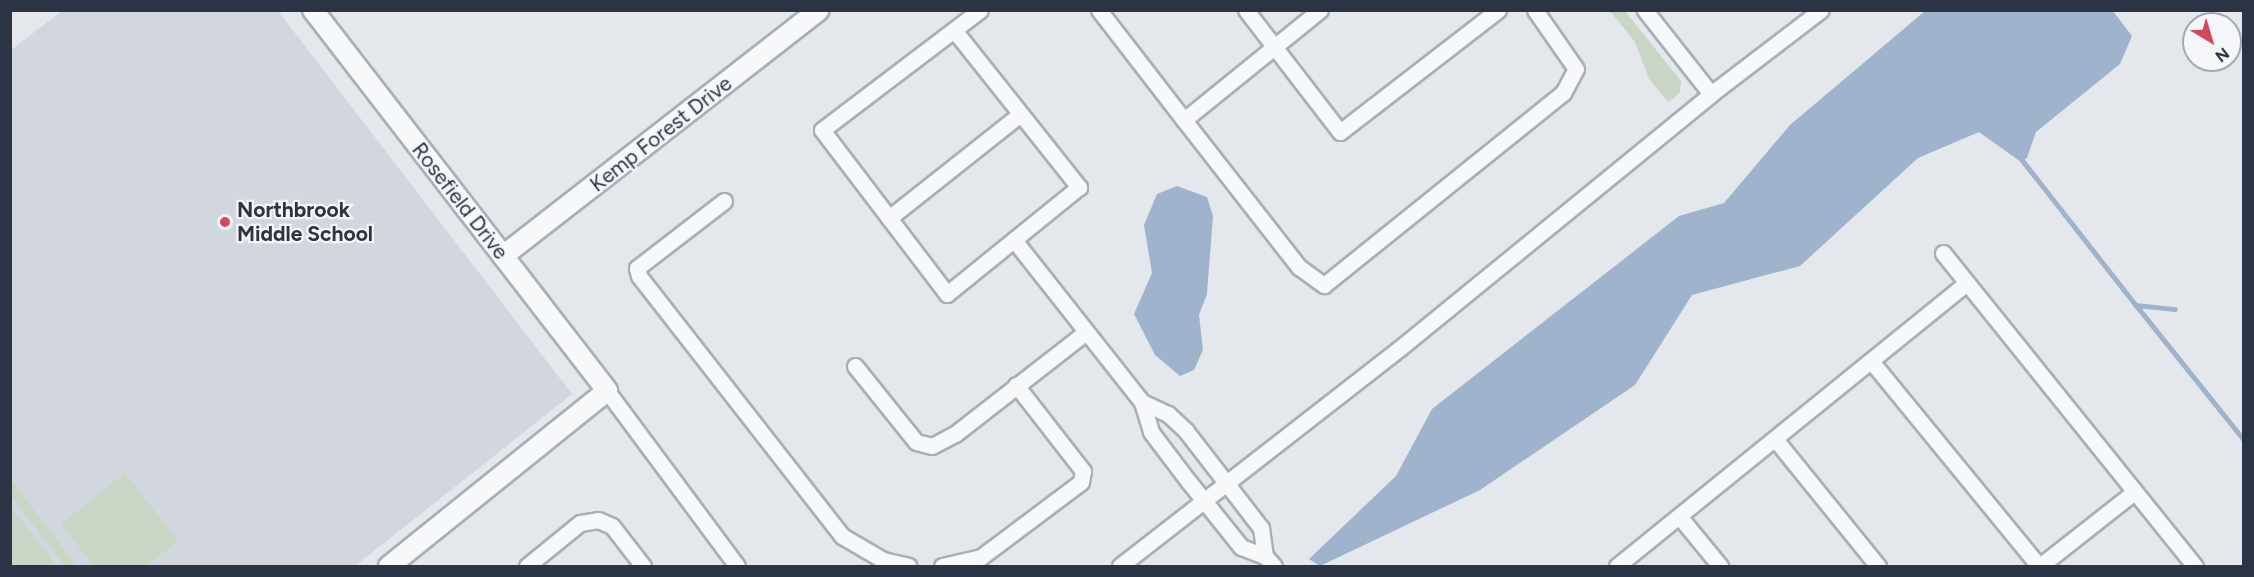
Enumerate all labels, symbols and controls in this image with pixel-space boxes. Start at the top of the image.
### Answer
north arrow [2182,12,2242,72]
text: N [2211,44,2233,66]
street label: Kemp Forest Drive [585,71,737,197]
street label: Rosefield Drive [407,138,513,264]
place label: Northbrook Middle School [237,197,373,247]
marker: Northbrook Middle School [218,215,232,229]

